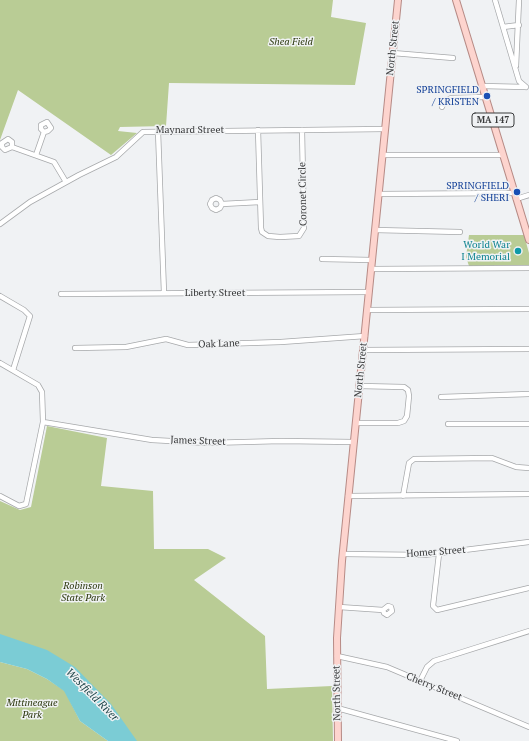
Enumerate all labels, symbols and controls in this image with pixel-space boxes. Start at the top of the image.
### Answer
street label: North Street [384,20,402,76]
park label: Shea Field [269,36,313,48]
place label: SPRINGFIELD / KRISTEN [416,84,479,108]
marker: SPRINGFIELD / KRISTEN [482,91,492,101]
road number: MA 147 [472,113,514,127]
street label: Maynard Street [156,124,224,136]
street label: Coronet Circle [296,162,310,226]
place label: SPRINGFIELD / SHERI [446,180,509,204]
marker: SPRINGFIELD / SHERI [512,187,522,197]
place label: World War I Memorial [461,239,510,262]
marker: World War I Memorial [513,246,523,256]
street label: Liberty Street [185,287,245,299]
street label: Oak Lane [198,337,240,351]
street label: North Street [352,342,370,398]
street label: James Street [170,434,226,448]
street label: Homer Street [406,544,466,560]
park label: Robinson State Park [61,580,105,604]
street label: North Street [331,665,343,721]
water label: Westfield River [63,666,121,724]
street label: Cherry Street [404,670,464,704]
park label: Mittineague Park [6,697,58,720]

